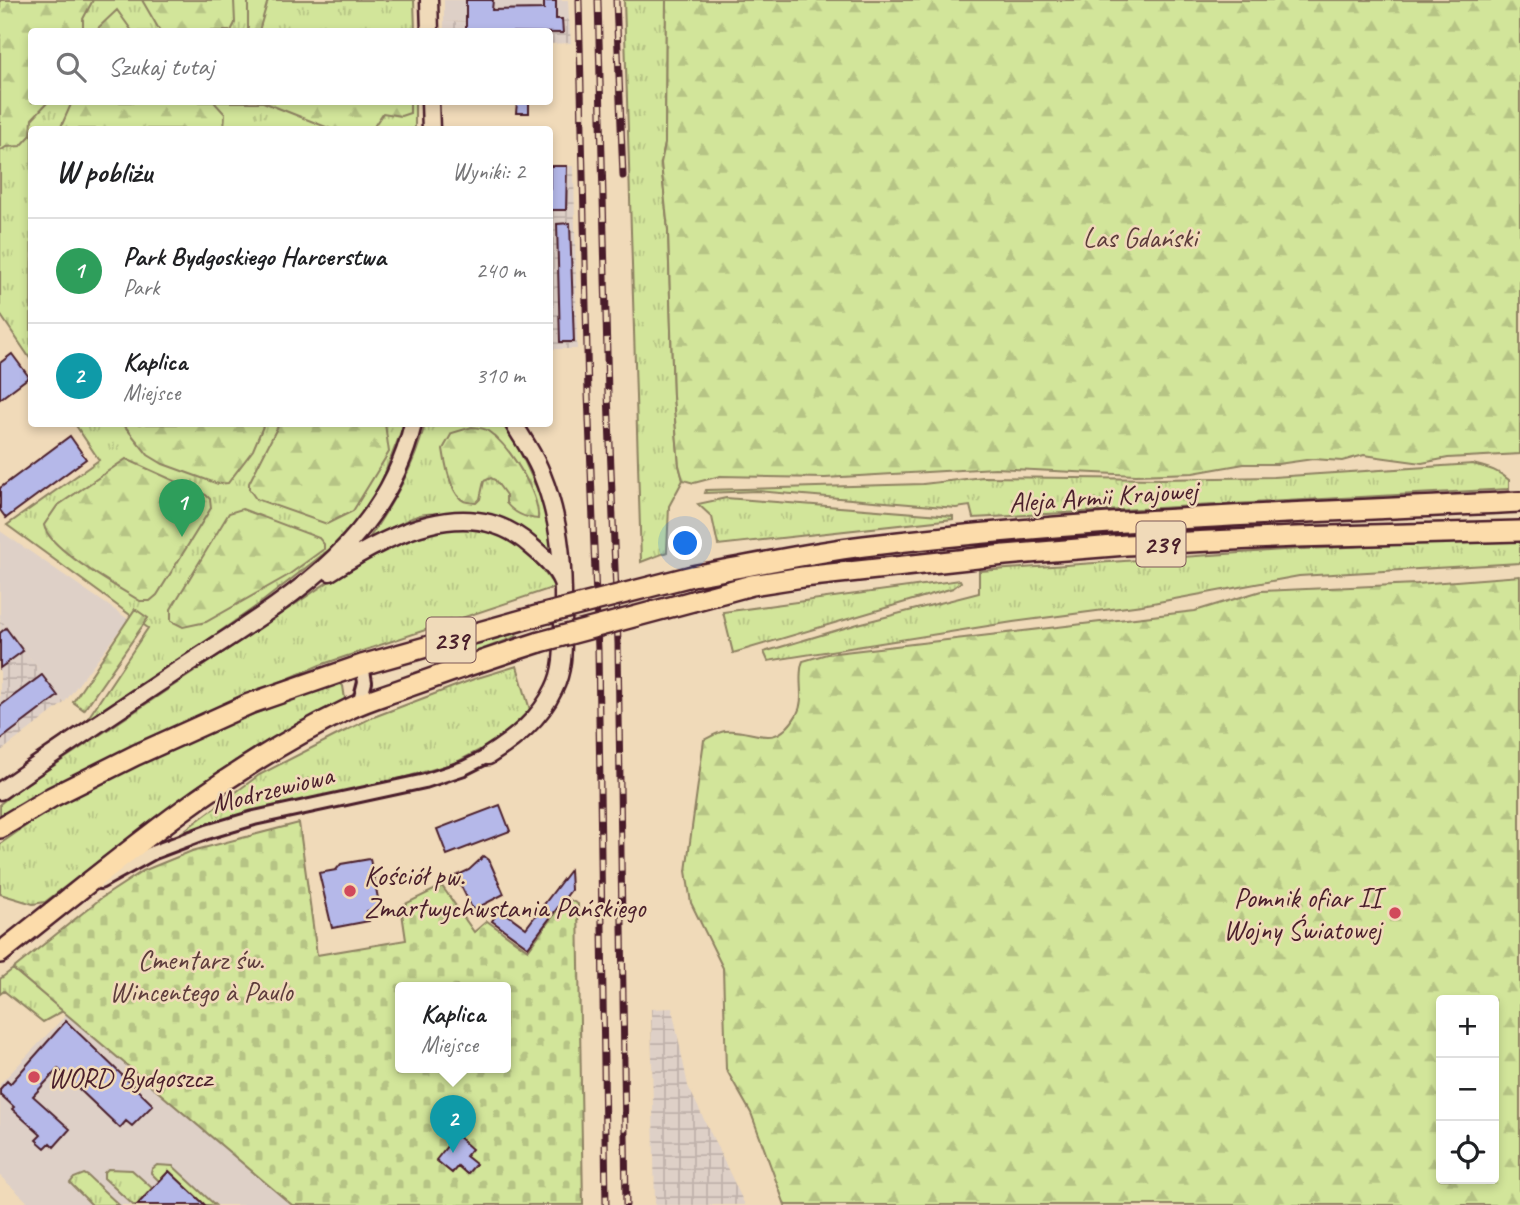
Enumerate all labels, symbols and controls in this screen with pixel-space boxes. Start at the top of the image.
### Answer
search box [28,28,553,105]
icon: search [52,48,90,86]
text: Szukaj tutaj [108,50,214,83]
text: W pobliżu [56,153,152,191]
text: Wyniki: 2 [452,157,525,186]
park label: Las Gdański [1083,220,1201,255]
text: Park Bydgoskiego Harcerstwa [123,240,386,273]
text: 1 [74,256,84,285]
text: 240 m [476,256,525,285]
text: Park [123,273,159,302]
text: Kaplica [123,345,187,378]
text: 2 [74,361,84,390]
text: 310 m [476,361,525,390]
text: Miejsce [123,378,180,407]
street label: Aleja Armii Krajowej [1008,472,1203,520]
pin: 1 [159,479,205,537]
road number: 239 [1136,522,1186,566]
your location [668,526,702,560]
road number: 239 [426,618,476,662]
street label: Modrzewiowa [207,757,338,821]
place label: Kościół pw. Zmartwychwstania Pańskiego [364,858,647,925]
place label: Pomnik ofiar II Wojny Światowej [1223,880,1387,947]
marker: Kościół pw. Zmartwychwstania Pańskiego [342,883,358,899]
marker: Pomnik ofiar II Wojny Światowej [1387,905,1403,921]
park label: Cmentarz św. Wincentego à Paulo [109,942,295,1009]
popup [395,982,511,1073]
map controls [1436,995,1499,1184]
button: + [1436,995,1499,1058]
text: Kaplica [421,997,485,1030]
text: Miejsce [421,1030,478,1059]
button: − [1436,1058,1499,1121]
place label: WORD Bydgoszcz [48,1060,215,1095]
marker: WORD Bydgoszcz [26,1069,42,1085]
pin: 2 [430,1095,476,1153]
button: locate [1436,1121,1499,1184]

